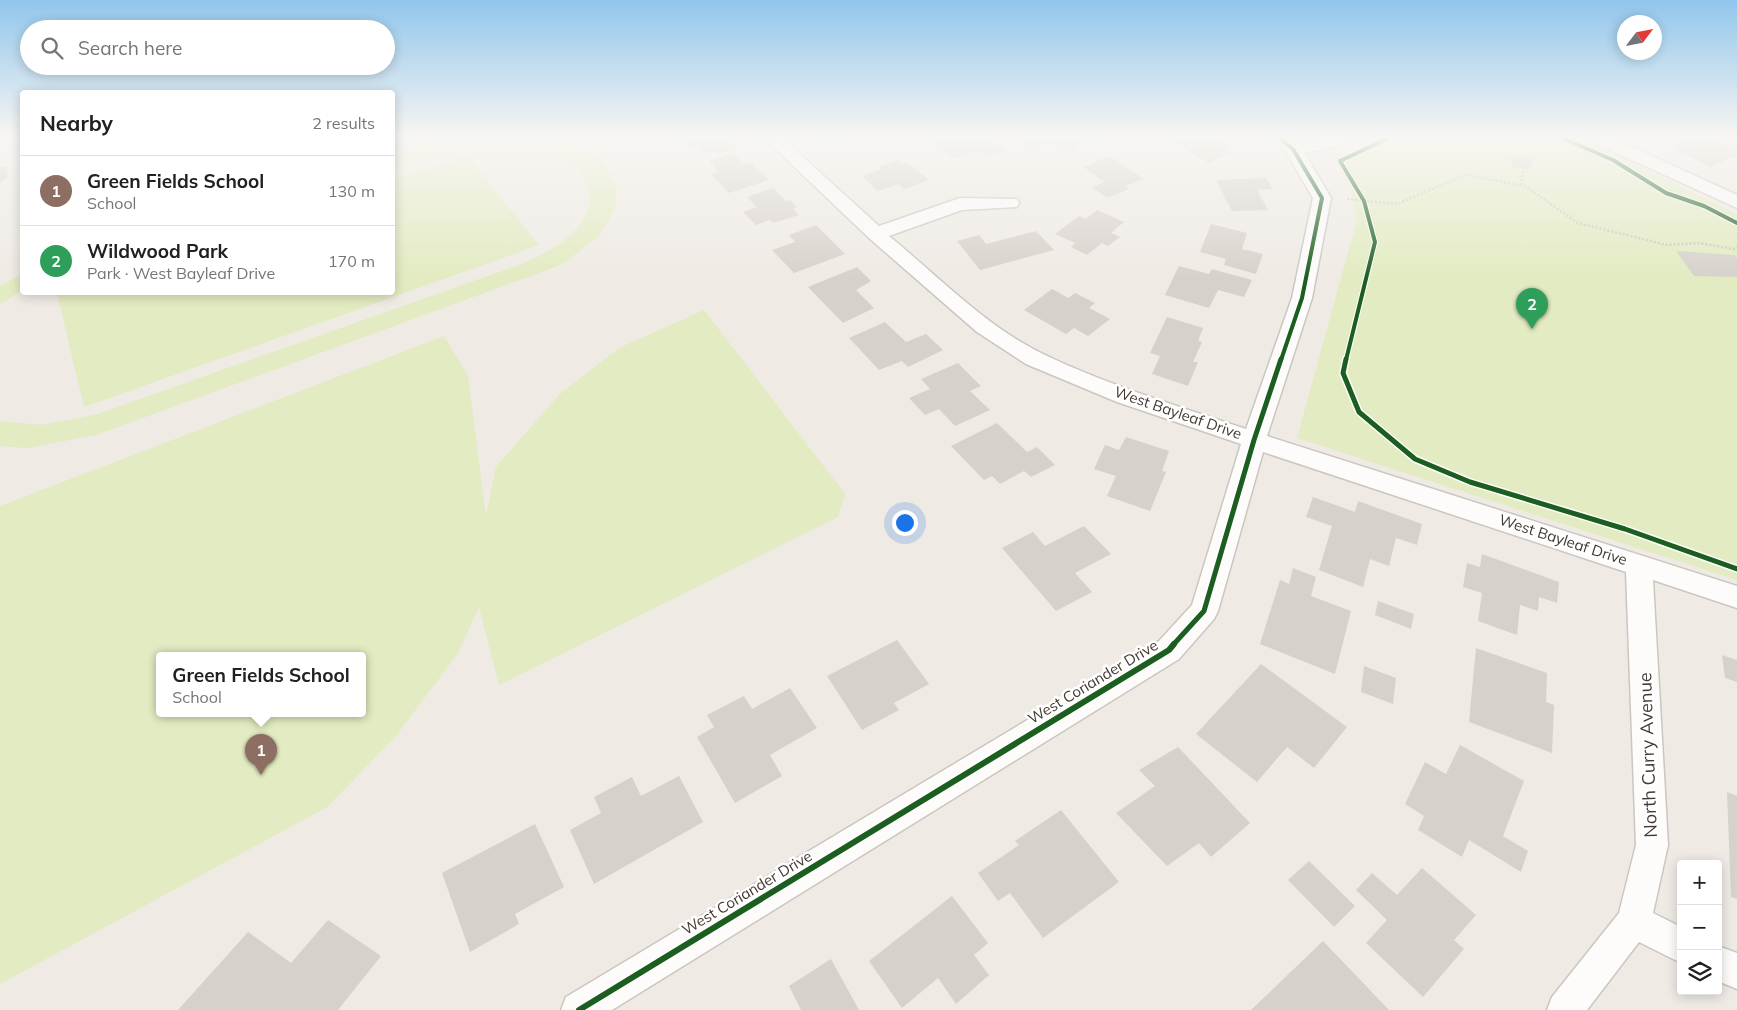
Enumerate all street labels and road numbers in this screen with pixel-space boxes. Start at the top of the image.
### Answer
street label: West Bayleaf Drive [1112,382,1244,443]
street label: West Bayleaf Drive [1497,510,1630,569]
street label: West Coriander Drive [1024,635,1161,728]
street label: North Curry Avenue [1633,672,1662,838]
street label: West Coriander Drive [678,846,815,939]

